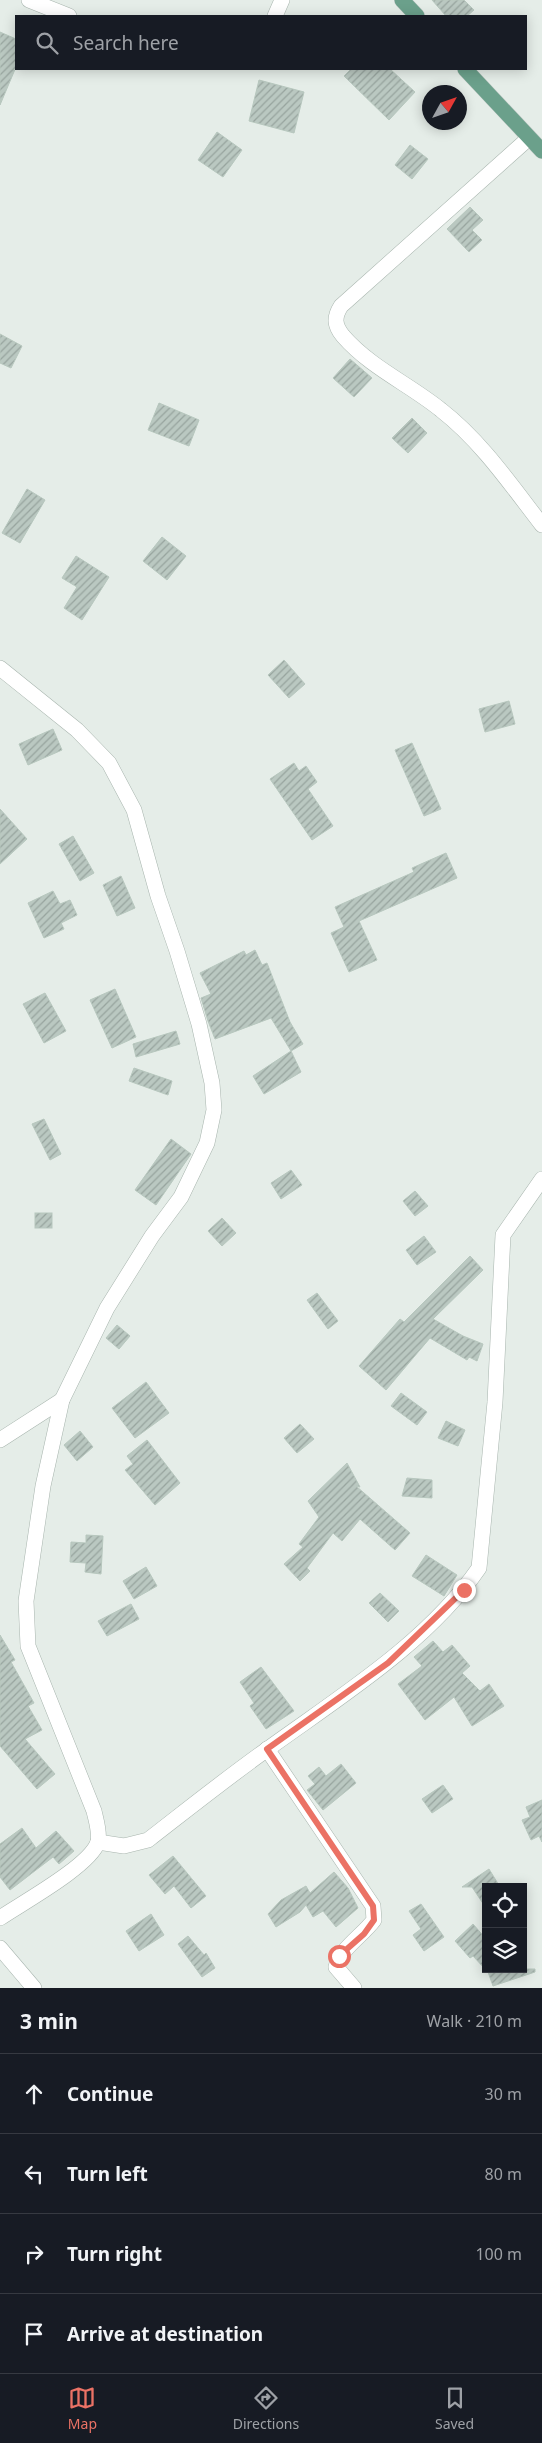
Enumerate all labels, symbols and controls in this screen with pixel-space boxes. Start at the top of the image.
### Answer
search box [15,15,527,70]
icon: search [33,29,61,57]
text: Search here [73,30,179,56]
north arrow [422,85,467,130]
route end [453,1579,476,1602]
map controls [482,1883,527,1973]
button: locate [482,1883,527,1928]
button: layers [482,1928,527,1973]
route start [328,1945,351,1968]
text: 3 min [20,2007,78,2035]
text: Walk · 210 m [427,2010,522,2032]
icon: ahead [20,2080,48,2108]
text: Continue [67,2081,153,2107]
text: 30 m [485,2083,522,2105]
icon: left [20,2160,48,2188]
text: Turn left [67,2161,148,2187]
text: 80 m [485,2163,522,2185]
icon: right [20,2240,48,2268]
text: Turn right [67,2241,162,2267]
text: 100 m [475,2243,522,2265]
icon: arrive [20,2320,48,2348]
text: Arrive at destination [67,2321,263,2347]
tab: Map [68,2384,97,2433]
tab: Directions [233,2384,299,2433]
tab: Saved [435,2384,474,2433]

